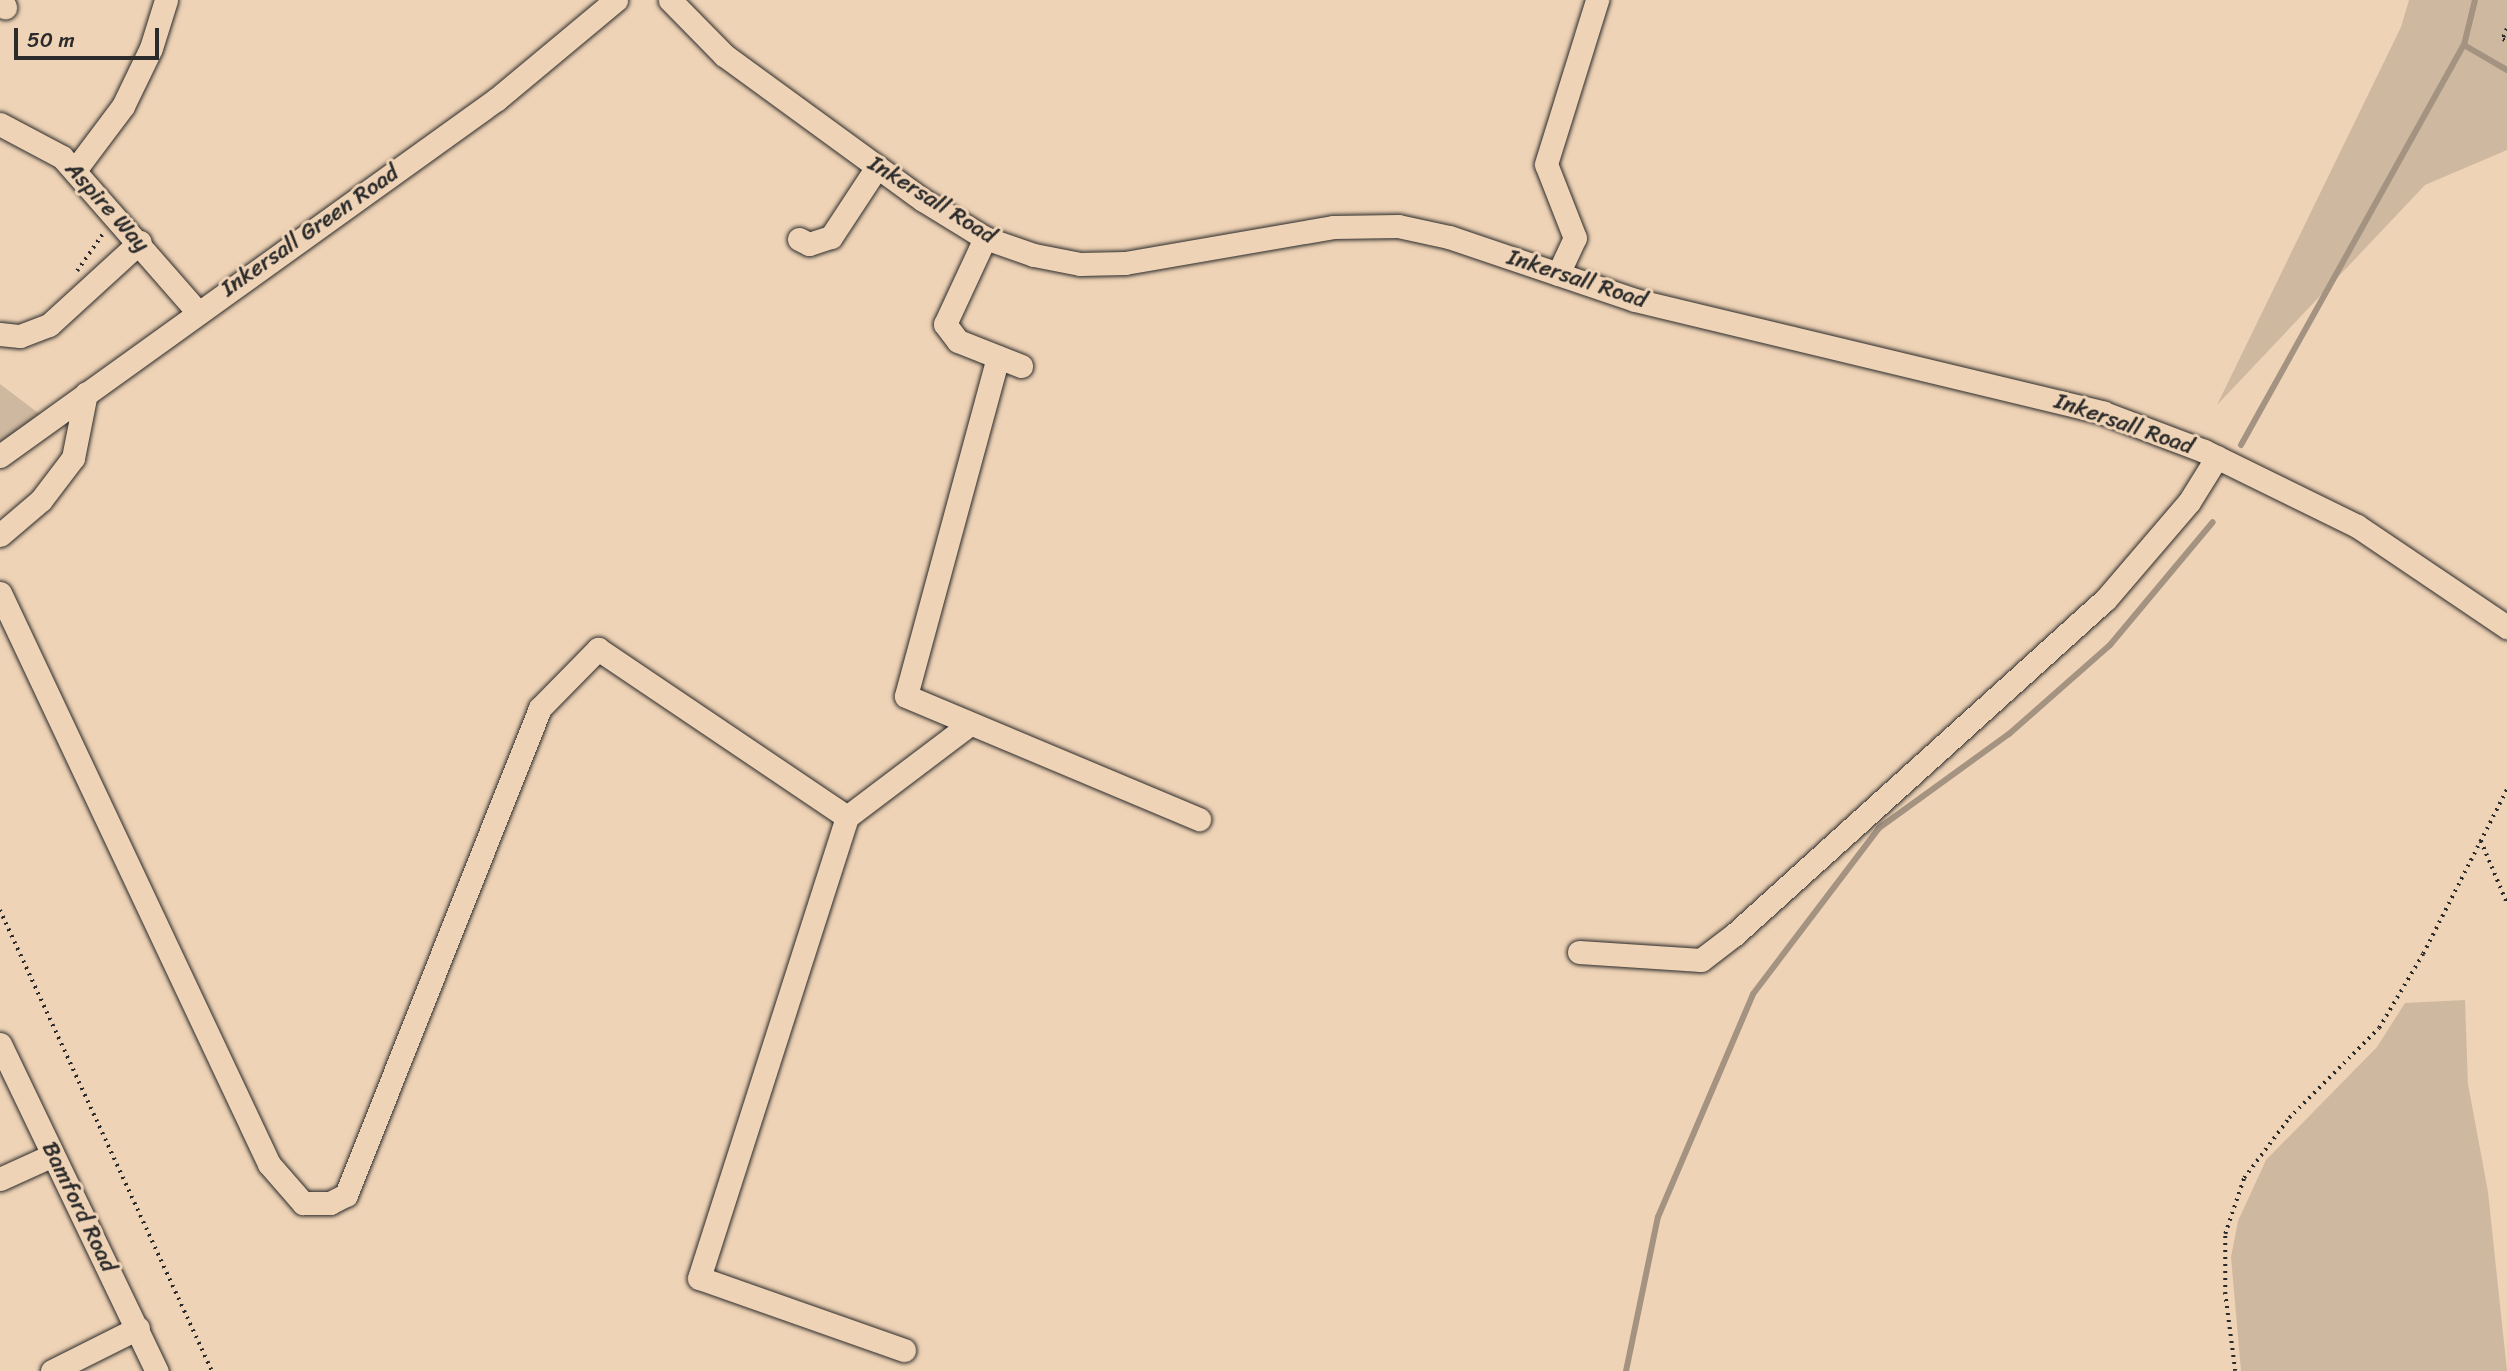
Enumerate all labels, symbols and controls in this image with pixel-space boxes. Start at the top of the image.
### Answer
scale bar [18,14,163,58]
text: 50 m [27,21,75,59]
street label: Inkersall Road [863,150,1001,250]
street label: Aspire Way [59,156,155,258]
street label: Inkersall Green Road [216,159,404,303]
street label: Inkersall Road [1504,243,1650,315]
street label: Inkersall Road [2051,387,2197,461]
street label: Bamford Road [35,1137,123,1277]

